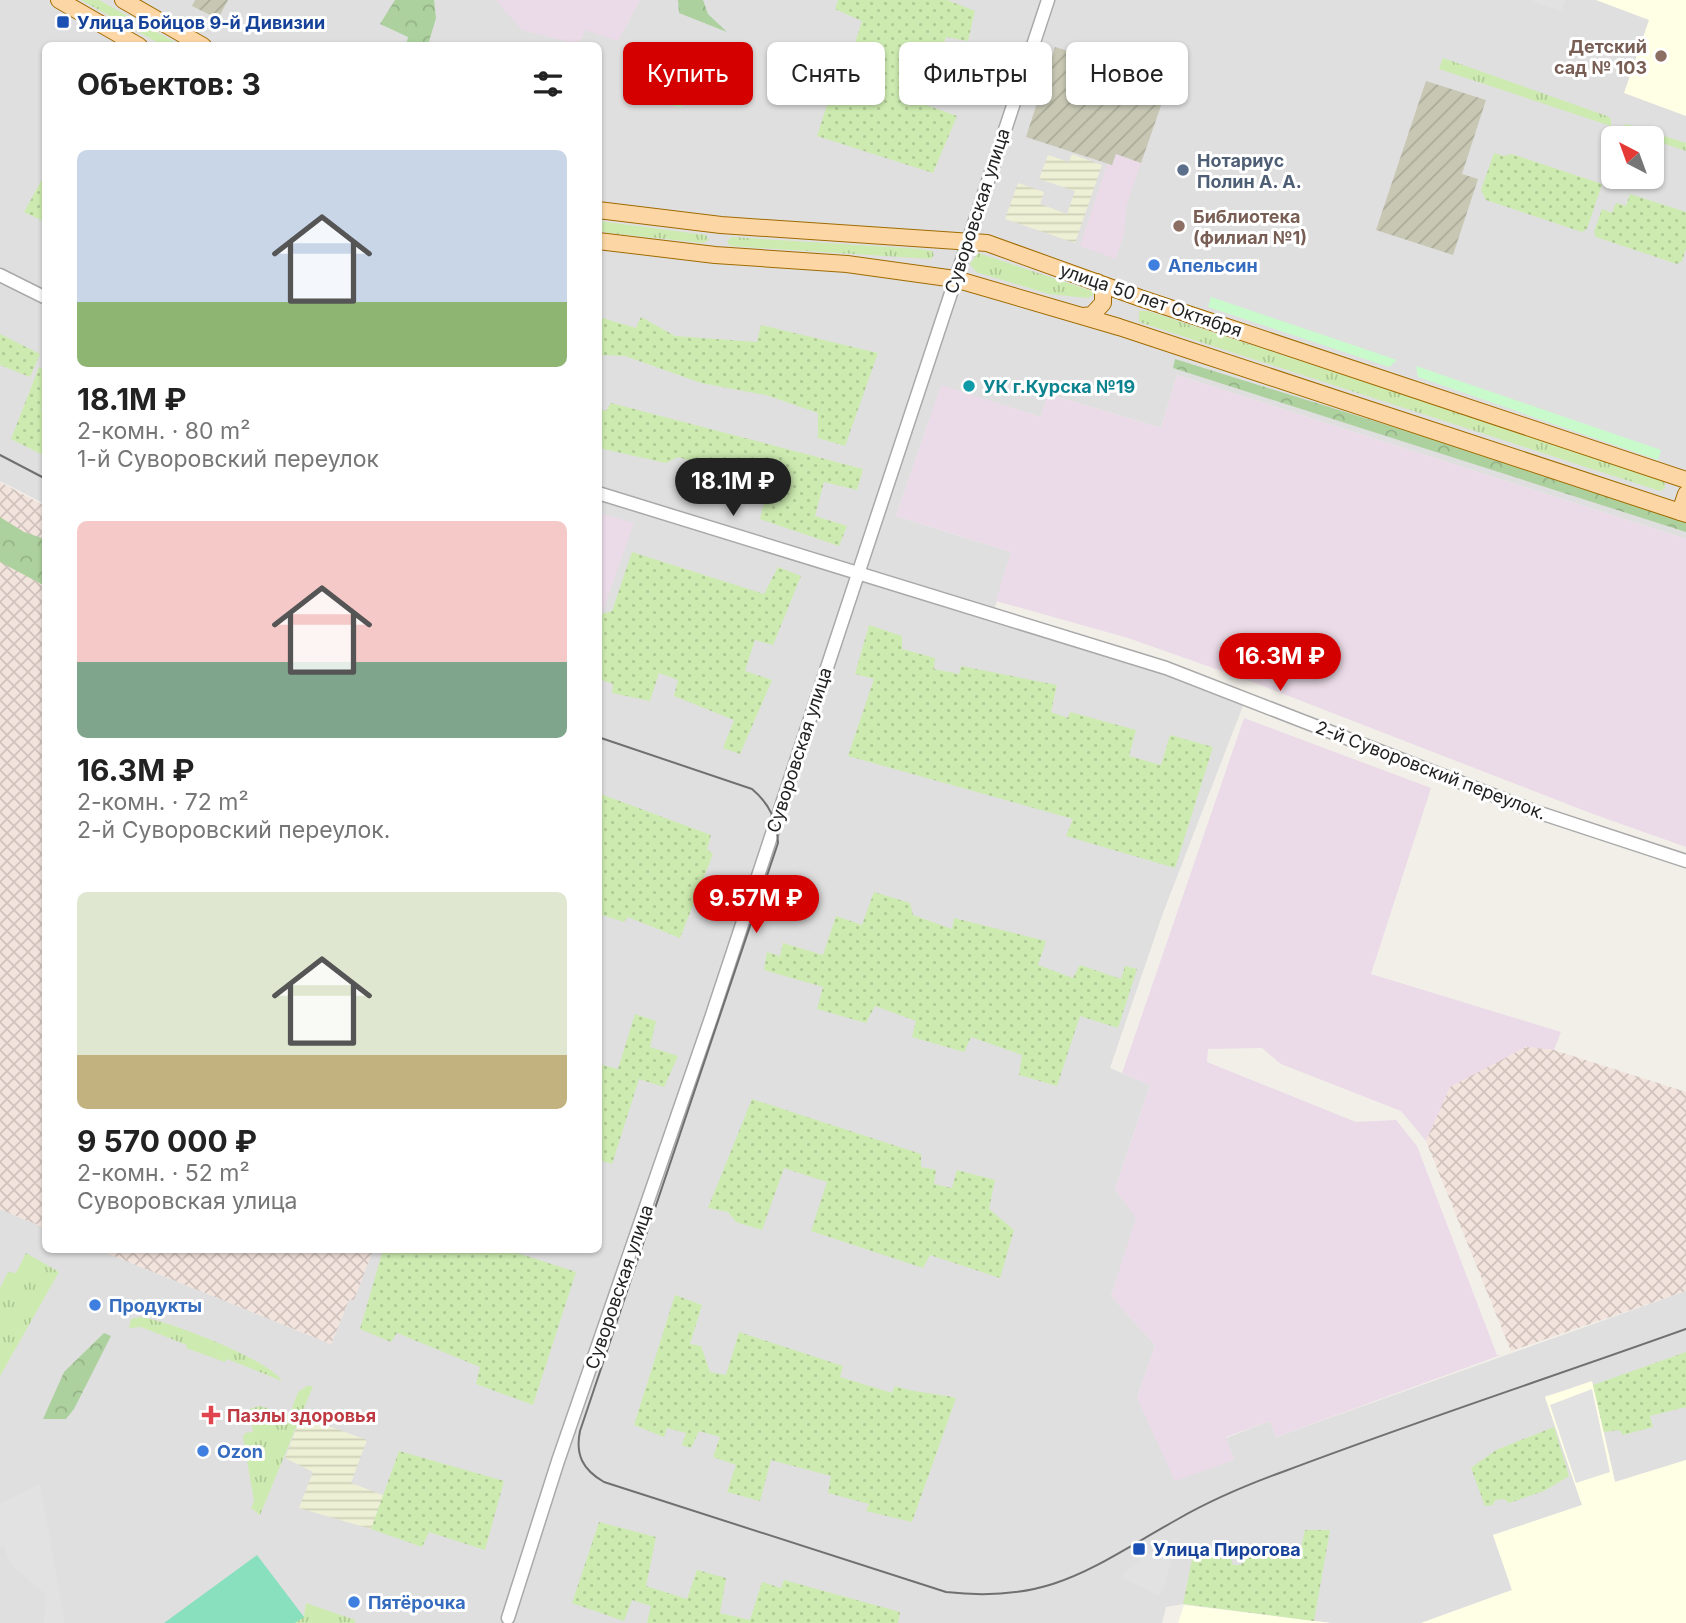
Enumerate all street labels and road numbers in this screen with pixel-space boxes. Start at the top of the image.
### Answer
street label: Суворовская улица [940,126,1014,296]
street label: улица 50 лет Октября [1057,259,1245,341]
street label: Суворовская улица [762,665,836,835]
street label: 2-й Суворовский переулок. [1313,716,1549,824]
street label: Суворовская улица [581,1202,657,1372]

